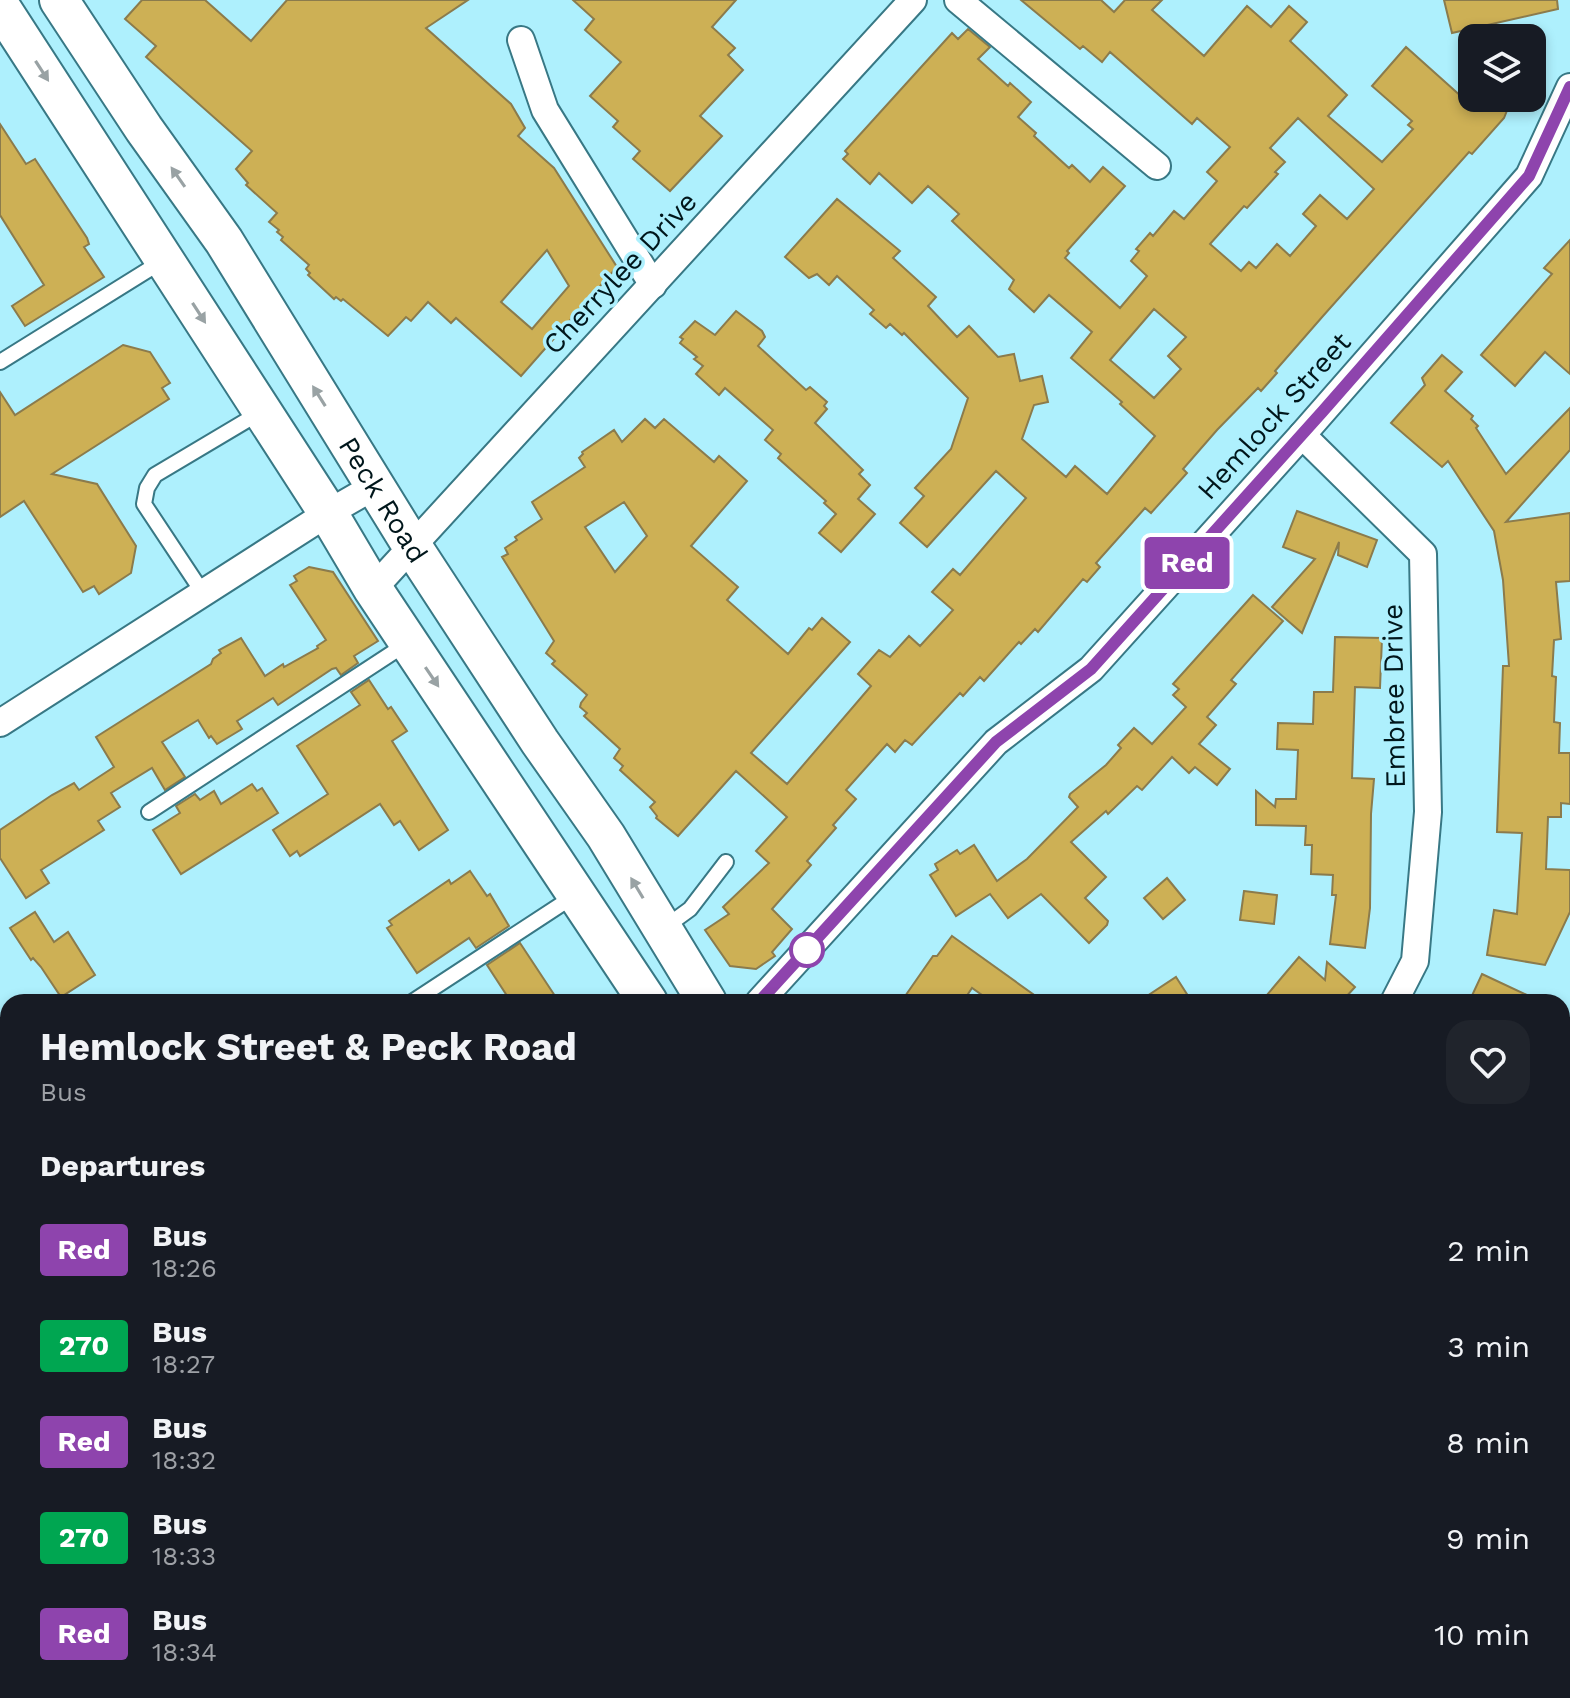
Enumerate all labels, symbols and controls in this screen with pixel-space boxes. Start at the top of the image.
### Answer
map controls [1458,24,1546,112]
button: layers [1458,24,1546,112]
one-way arrow [35,61,50,82]
one-way arrow [171,167,187,188]
street label: Cherrylee Drive [536,185,704,361]
one-way arrow [191,303,206,324]
street label: Hemlock Street [1190,326,1358,506]
one-way arrow [313,385,327,407]
street label: Peck Road [332,431,435,569]
line badge: Red [1141,537,1233,589]
text: Red [1161,546,1213,579]
street label: Embree Drive [1376,603,1412,789]
one-way arrow [424,666,439,687]
one-way arrow [631,877,645,899]
unlabelled marker [790,933,824,967]
button: heart [1446,1020,1530,1104]
text: Hemlock Street & Peck Road [40,1025,577,1069]
text: Bus [40,1077,87,1107]
text: Departures [40,1148,205,1183]
text: Bus [152,1218,207,1253]
text: Red [58,1233,110,1266]
text: 2 min [1447,1233,1530,1268]
text: 18:26 [152,1253,217,1283]
text: Bus [152,1314,207,1349]
text: 270 [59,1329,109,1362]
text: 3 min [1447,1329,1530,1364]
text: 18:27 [152,1349,215,1379]
text: Bus [152,1410,207,1445]
text: Red [58,1425,110,1458]
text: 8 min [1446,1425,1530,1460]
text: 18:32 [152,1445,216,1475]
text: Bus [152,1506,207,1541]
text: 270 [59,1521,109,1554]
text: 9 min [1446,1521,1530,1556]
text: 18:33 [152,1541,216,1571]
text: Bus [152,1602,207,1637]
text: Red [58,1617,110,1650]
text: 10 min [1434,1617,1530,1652]
text: 18:34 [152,1637,217,1667]

